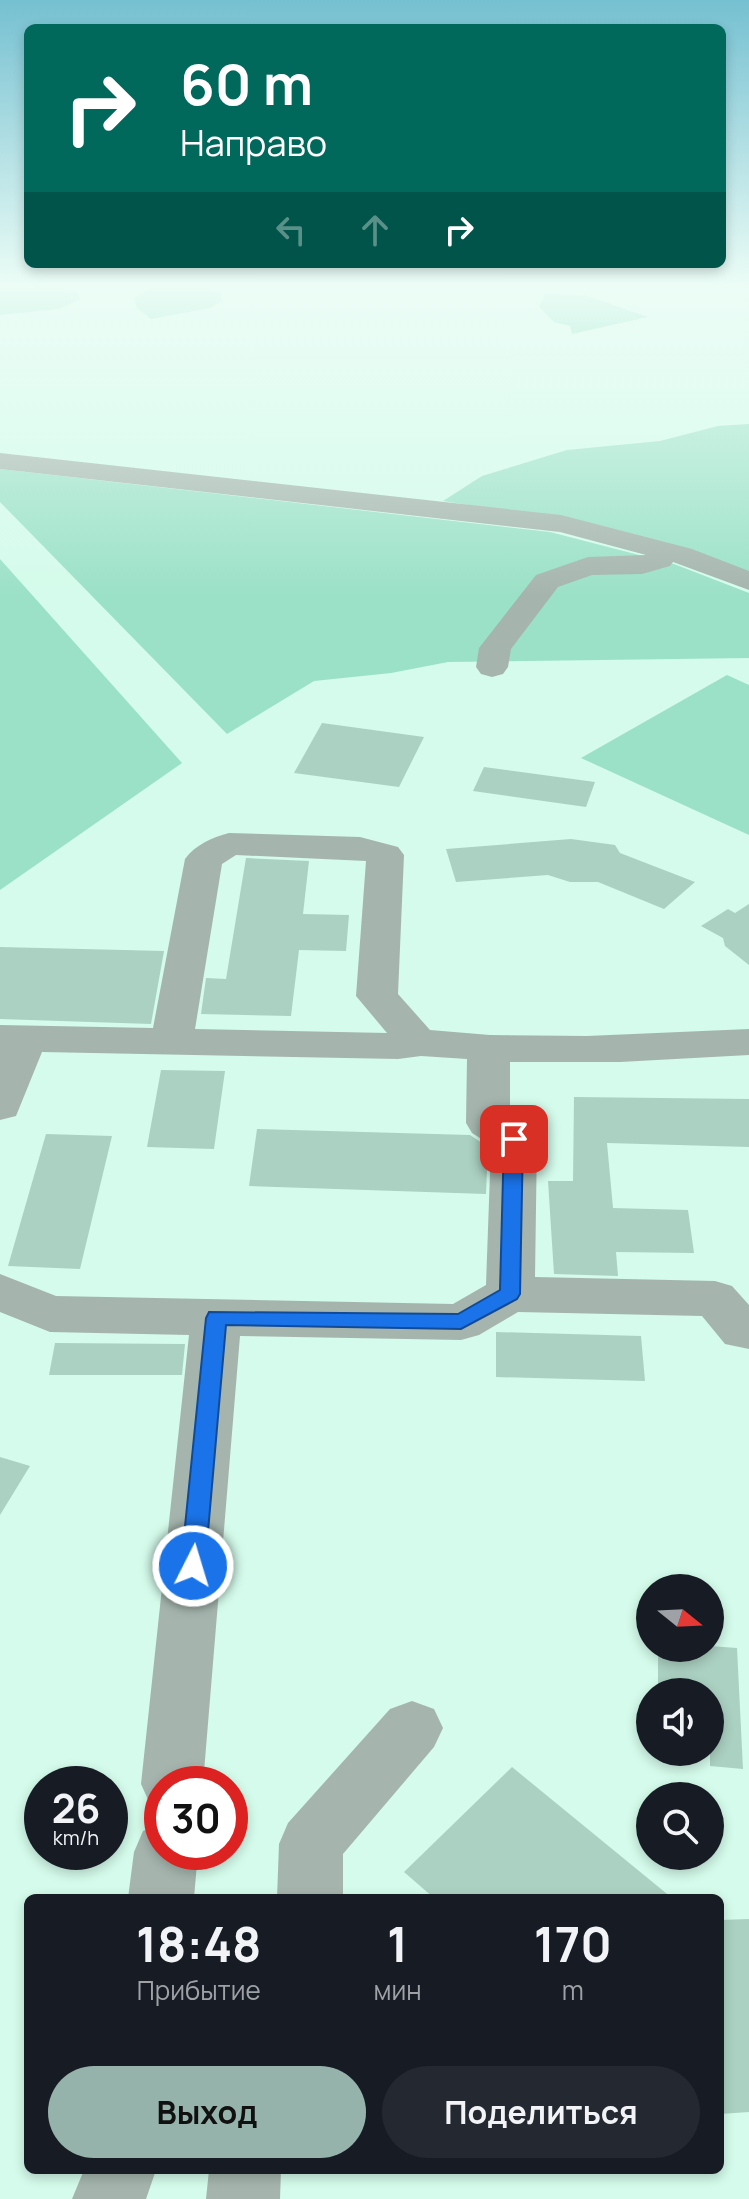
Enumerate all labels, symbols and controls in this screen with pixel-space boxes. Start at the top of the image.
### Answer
text: 60 m [180,45,313,122]
icon: right [48,56,152,160]
text: Направо [180,118,327,167]
icon: left [269,208,313,252]
icon: ahead [353,208,397,252]
icon: right [437,208,481,252]
pin [480,1105,548,1173]
icon: arrive [492,1117,536,1161]
position arrow [151,1524,235,1608]
north arrow [636,1574,724,1662]
map controls [636,1574,724,1870]
button: sound [636,1678,724,1766]
speed limit sign: 30 [144,1766,248,1870]
text: 26 [52,1780,100,1835]
button: search [636,1782,724,1870]
text: km/h [53,1824,99,1851]
text: 18:48 [136,1911,262,1976]
text: 1 [387,1911,408,1976]
text: 170 [534,1911,612,1976]
text: Прибытие [137,1972,261,2008]
text: мин [374,1972,422,2008]
text: m [562,1972,584,2008]
button: Выход [48,2066,366,2158]
button: Поделиться [382,2066,700,2158]

